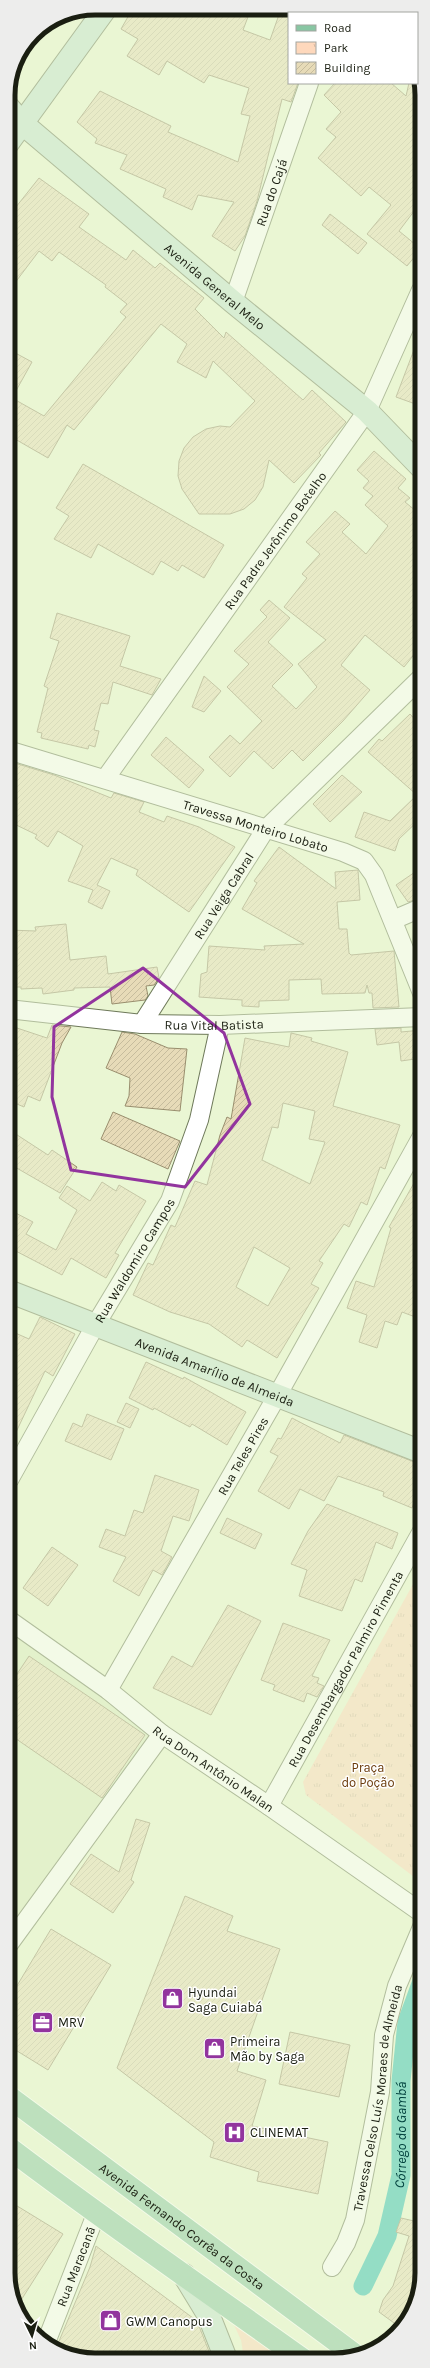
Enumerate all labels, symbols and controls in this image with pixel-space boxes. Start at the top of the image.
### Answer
legend [288,12,418,84]
text: Road [324,21,352,35]
text: Park [324,41,349,55]
text: Building [324,61,371,75]
street label: Rua do Cajá [253,157,290,228]
street label: Avenida General Melo [161,240,268,333]
street label: Rua Padre Jerônimo Botelho [221,469,330,613]
street label: Travessa Monteiro Lobato [181,797,330,855]
street label: Rua Veiga Cabral [191,850,257,942]
street label: Rua Vital Batista [165,1016,264,1033]
street label: Rua Waldomiro Campos [92,1195,178,1326]
street label: Avenida Amarílio de Almeida [133,1334,296,1410]
street label: Rua Teles Pires [215,1414,271,1498]
street label: Rua Desembargador Palmiro Pimenta [285,1568,406,1770]
street label: Rua Dom Antônio Malan [150,1723,277,1815]
park label: Praça do Poção [341,1760,395,1790]
street label: Travessa Celso Luís Moraes de Almeida [350,1983,405,2212]
place label: Hyundai Saga Cuiabá [188,1985,262,2015]
shop icon: Hyundai Saga Cuiabá [160,1986,186,2012]
office icon: MRV [30,2009,56,2035]
place label: MRV [58,2015,85,2030]
place label: Primeira Mão by Saga [230,2034,305,2064]
shop icon: Primeira Mão by Saga [202,2035,228,2061]
water label: Córrego do Gambá [390,2082,410,2190]
hospital icon: CLINEMAT [221,2119,247,2145]
place label: CLINEMAT [250,2125,309,2140]
street label: Avenida Fernando Corrêa da Costa [96,2160,267,2293]
street label: Rua Maracanã [54,2224,99,2309]
shop icon: GWM Canopus [98,2308,124,2334]
place label: GWM Canopus [126,2314,213,2329]
north arrow [12,2316,52,2356]
text: N [28,2339,37,2352]

